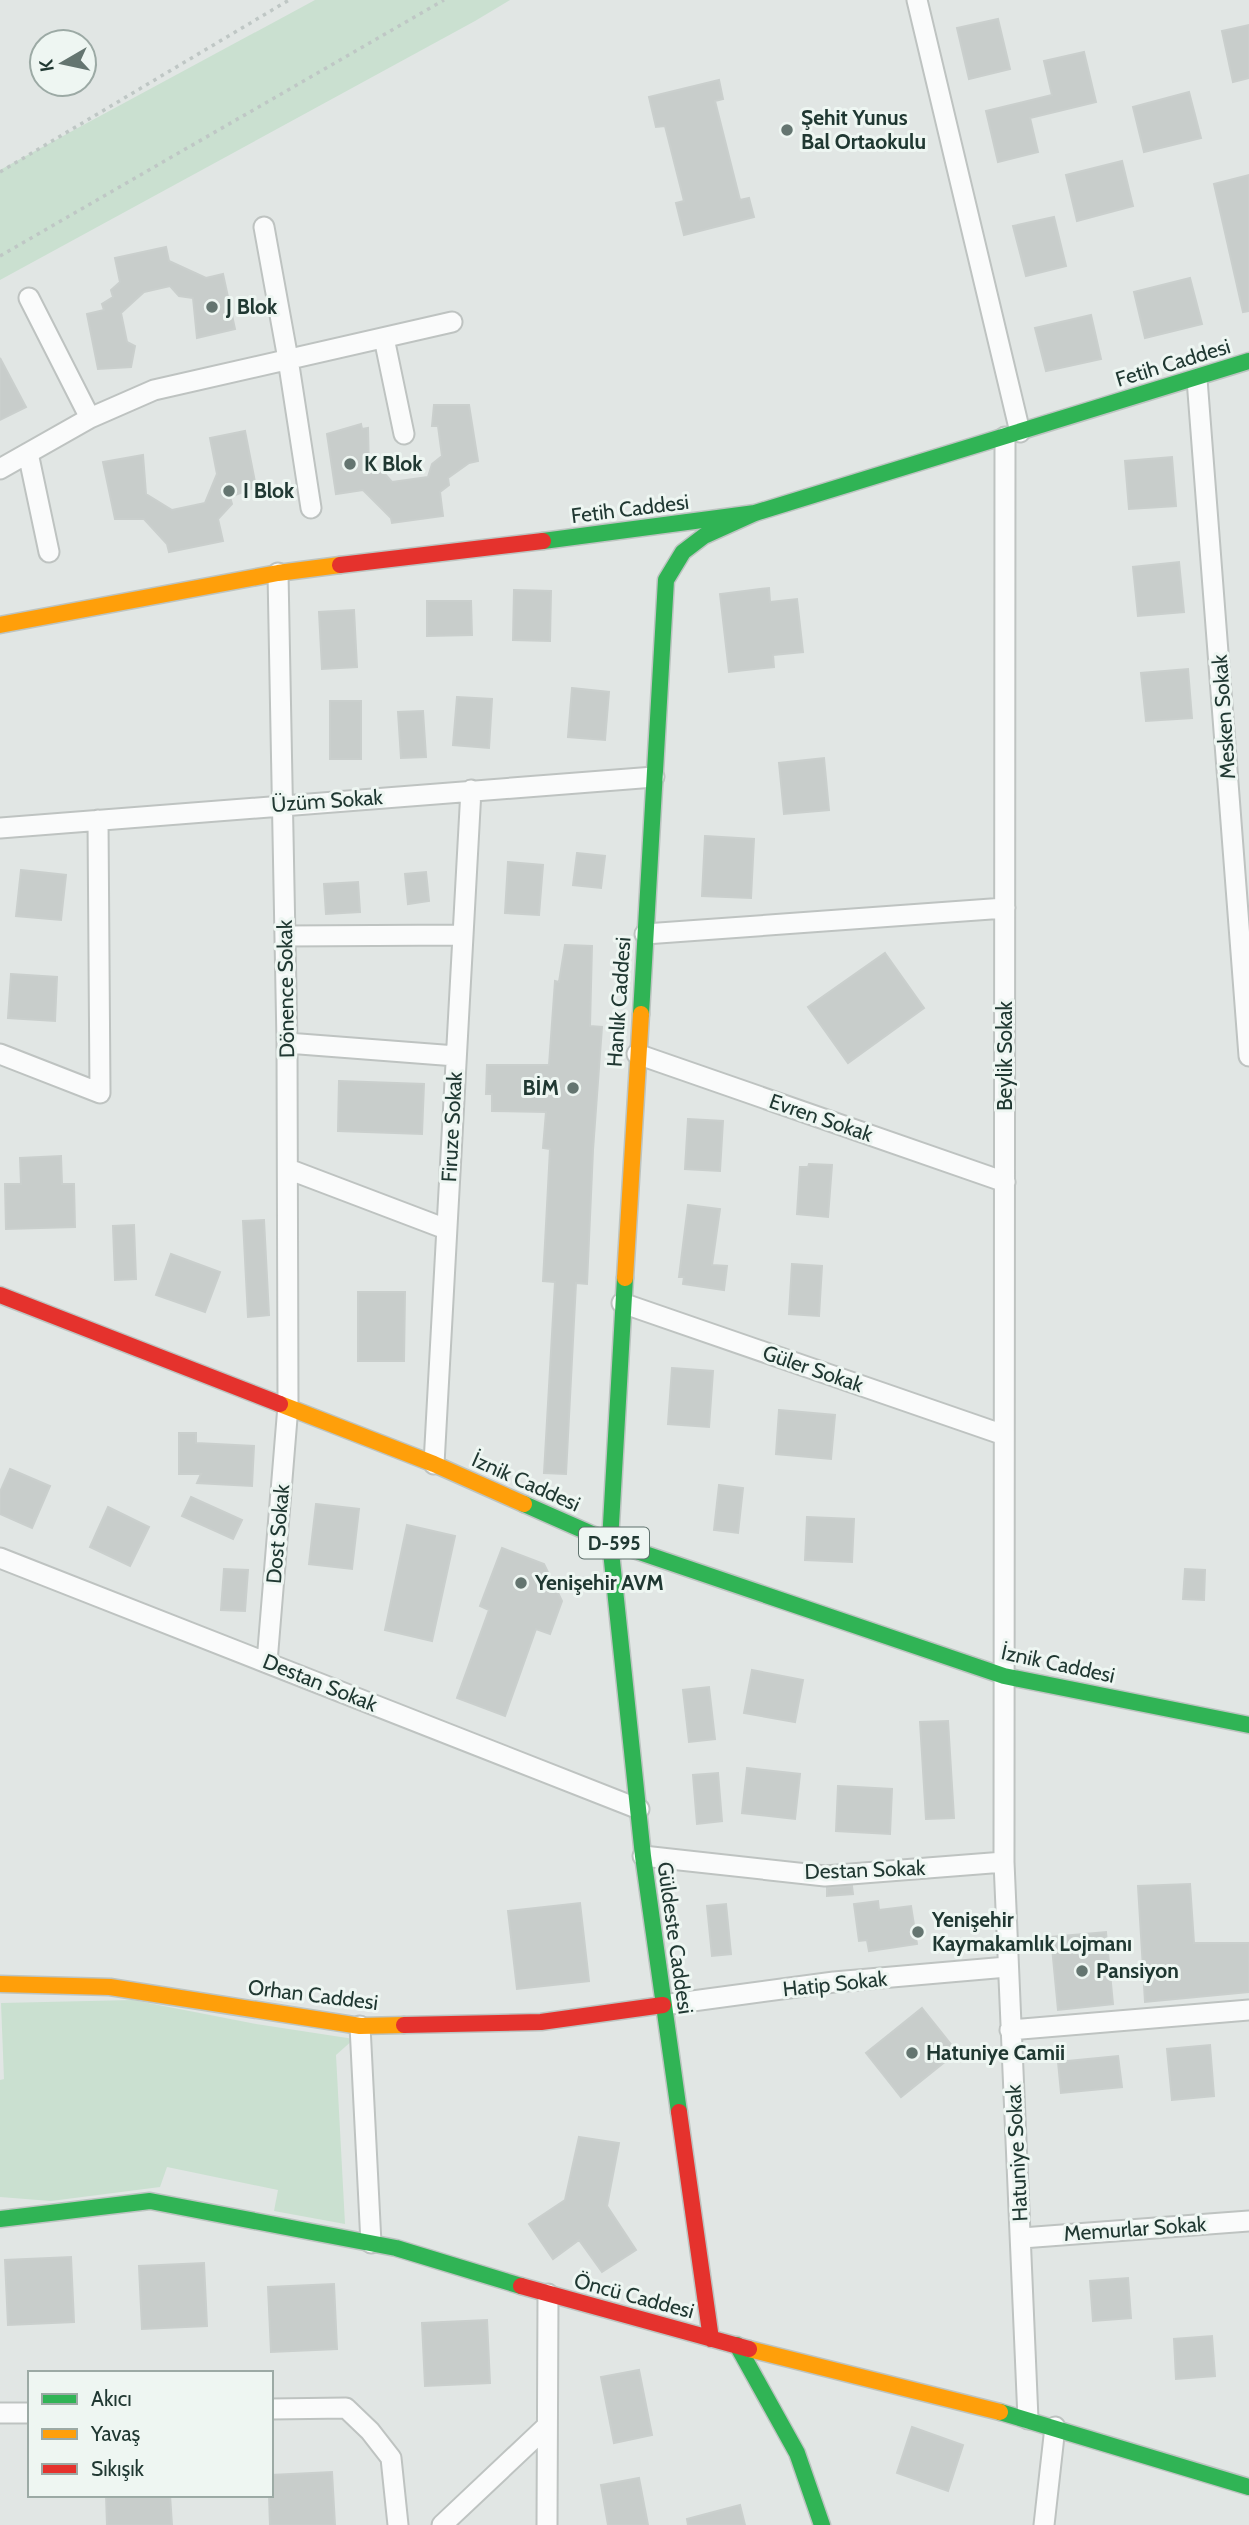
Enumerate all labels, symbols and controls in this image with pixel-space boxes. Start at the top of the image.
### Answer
north arrow [28,28,98,98]
text: K [34,58,59,73]
place label: Şehit Yunus Bal Ortaokulu [801,105,926,154]
marker: Şehit Yunus Bal Ortaokulu [779,122,795,138]
place label: J Blok [225,294,278,319]
marker: J Blok [204,299,220,315]
street label: Fetih Caddesi [1112,333,1233,392]
place label: K Blok [364,451,423,476]
marker: K Blok [342,456,358,472]
place label: I Blok [243,478,295,503]
marker: I Blok [221,483,237,499]
street label: Fetih Caddesi [570,489,690,528]
street label: Mesken Sokak [1207,653,1240,780]
street label: Üzüm Sokak [270,784,384,817]
street label: Dönence Sokak [272,919,299,1058]
street label: Hanlık Caddesi [601,936,636,1068]
street label: Beylik Sokak [992,1000,1017,1111]
street label: Firuze Sokak [436,1070,467,1183]
place label: BİM [522,1075,559,1100]
marker: BİM [565,1080,581,1096]
street label: Evren Sokak [766,1088,877,1147]
street label: Güler Sokak [760,1340,867,1398]
street label: İznik Caddesi [468,1447,584,1517]
street label: Dost Sokak [261,1483,294,1585]
road number: D-595 [579,1527,649,1558]
place label: Yenişehir AVM [534,1570,664,1595]
marker: Yenişehir AVM [513,1575,529,1591]
street label: İznik Caddesi [999,1639,1117,1688]
street label: Destan Sokak [259,1648,381,1717]
street label: Destan Sokak [804,1855,926,1884]
street label: Güldeste Caddesi [652,1860,699,2016]
place label: Yenişehir Kaymakamlık Lojmanı [931,1907,1132,1956]
marker: Yenişehir Kaymakamlık Lojmanı [910,1924,926,1940]
place label: Pansiyon [1096,1958,1179,1983]
marker: Pansiyon [1074,1963,1090,1979]
street label: Hatip Sokak [781,1966,889,2001]
street label: Orhan Caddesi [247,1974,380,2015]
place label: Hatuniye Camii [926,2040,1065,2065]
marker: Hatuniye Camii [904,2045,920,2061]
street label: Hatuniye Sokak [1000,2083,1033,2222]
street label: Memurlar Sokak [1063,2211,1208,2246]
street label: Öncü Caddesi [571,2267,697,2324]
legend [28,2371,273,2497]
text: Akıcı [91,2386,132,2411]
text: Yavaş [90,2421,140,2446]
text: Sıkışık [91,2456,145,2481]

